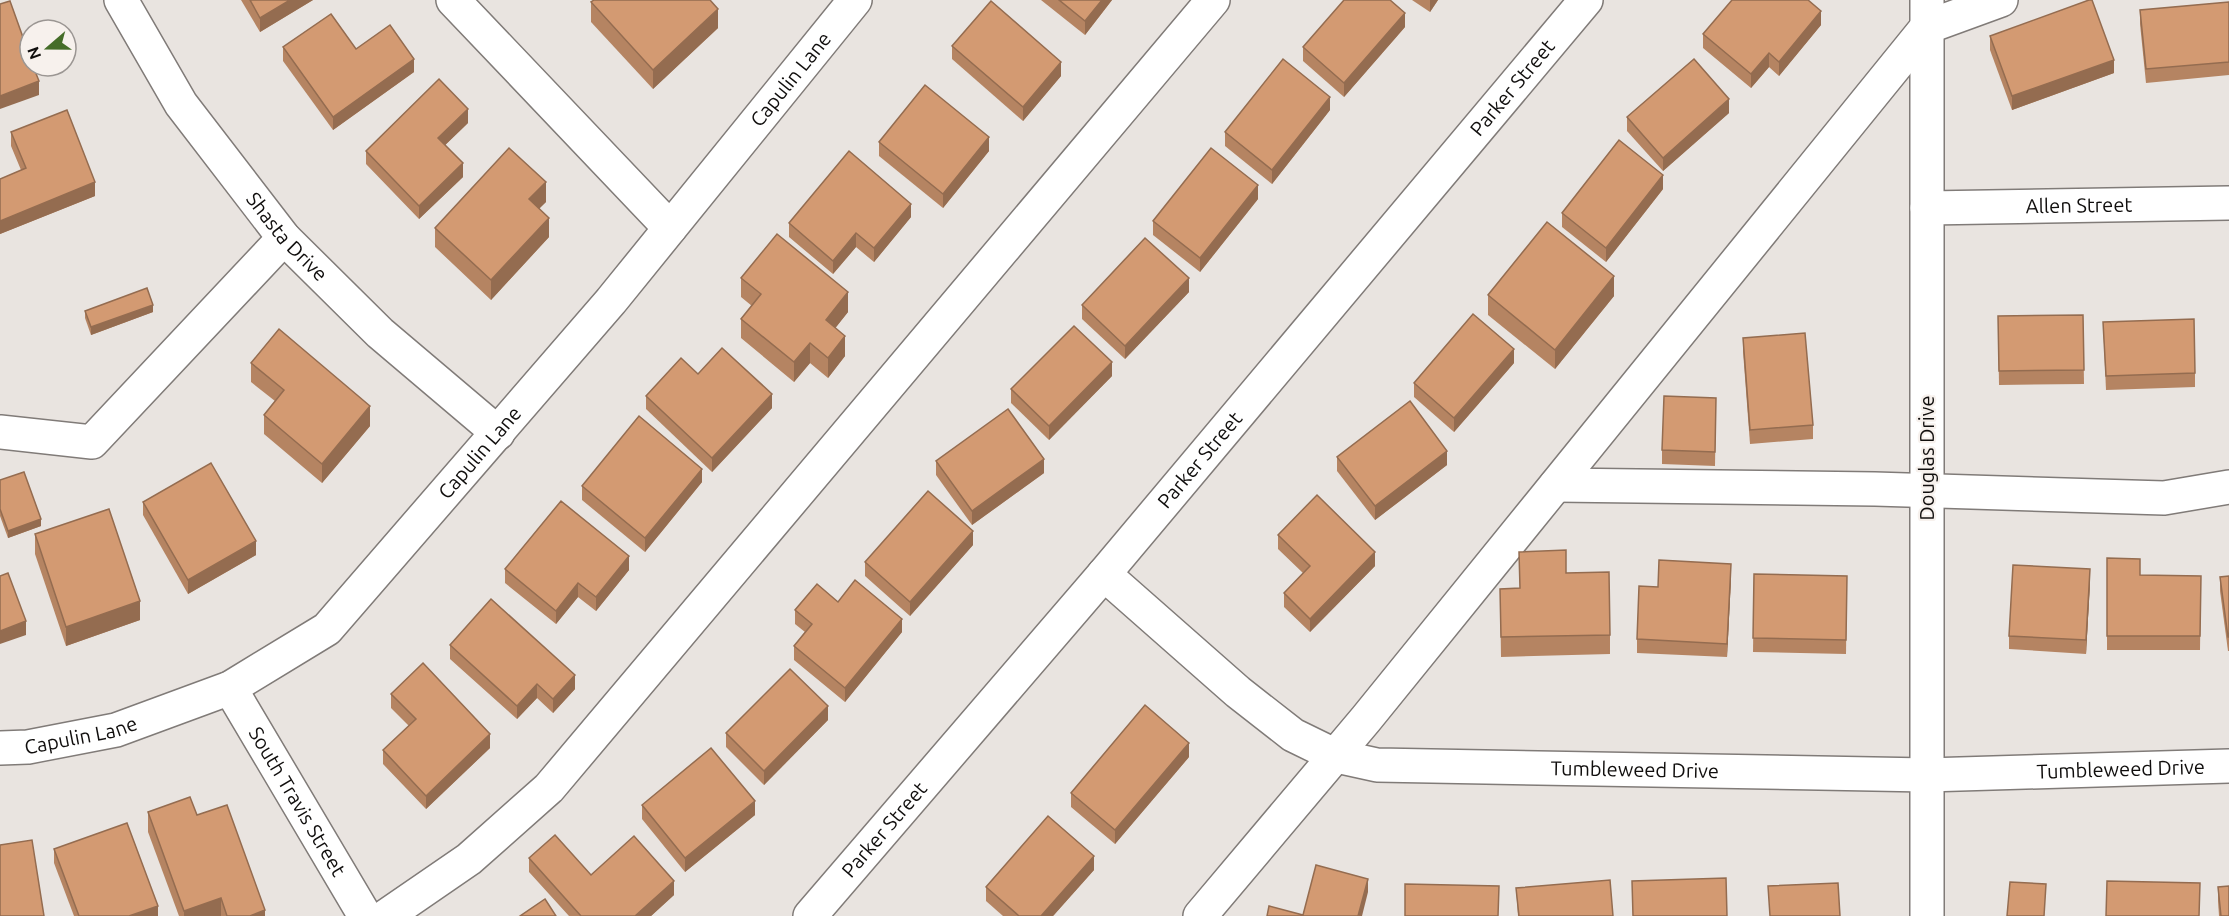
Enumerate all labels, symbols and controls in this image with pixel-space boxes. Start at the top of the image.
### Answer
north arrow [18,18,78,78]
street label: Capulin Lane [745,27,835,131]
street label: Parker Street [1465,35,1559,140]
text: N [23,44,44,62]
street label: Shasta Drive [242,187,333,285]
street label: Allen Street [2026,193,2133,217]
street label: Douglas Drive [1915,396,1938,520]
street label: Capulin Lane [433,401,526,503]
street label: Parker Street [1153,407,1246,512]
street label: Capulin Lane [22,711,140,758]
street label: South Travis Street [245,723,351,880]
street label: Tumbleweed Drive [2036,755,2205,783]
street label: Tumbleweed Drive [1550,756,1719,782]
street label: Parker Street [837,777,931,882]

